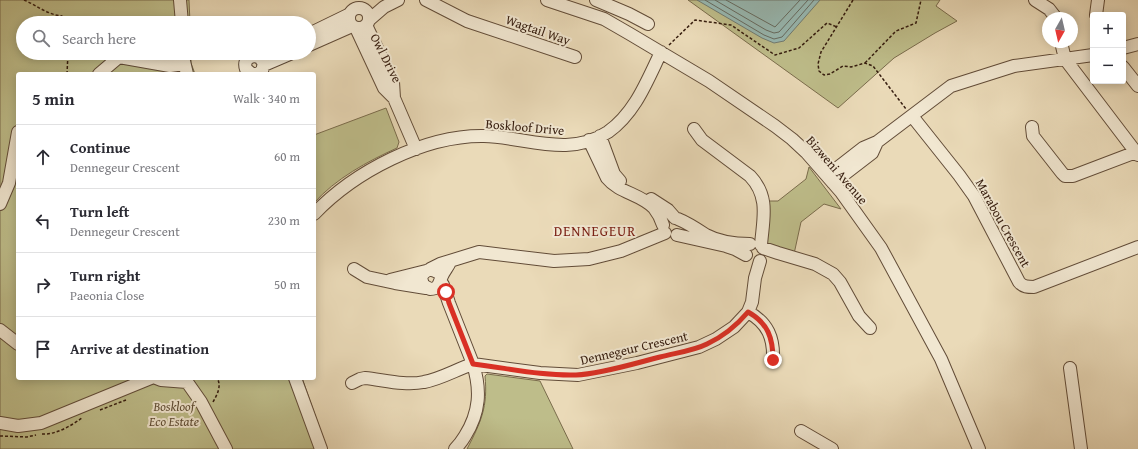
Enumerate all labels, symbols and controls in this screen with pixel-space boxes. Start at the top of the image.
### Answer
street label: Wagtail Way [503,10,573,50]
north arrow [1042,12,1078,48]
map controls [1090,12,1126,84]
button: + [1090,12,1126,48]
search box [16,16,316,60]
icon: search [30,27,52,49]
text: Search here [62,28,136,49]
street label: Owl Drive [366,30,406,86]
button: − [1090,48,1126,84]
text: 5 min [32,86,74,111]
text: Walk · 340 m [233,89,300,108]
street label: Boskloof Drive [485,114,565,140]
street label: Bizweni Avenue [802,131,872,209]
text: Continue [70,137,131,158]
icon: ahead [32,146,54,168]
text: 60 m [274,147,300,166]
text: Dennegeur Crescent [70,158,180,177]
street label: Marabou Crescent [971,175,1035,271]
text: Turn left [70,201,129,222]
icon: left [32,210,54,232]
text: 230 m [268,211,300,230]
district label: DENNEGEUR [554,221,636,241]
text: Dennegeur Crescent [70,222,180,241]
text: Turn right [70,265,141,286]
icon: right [32,274,54,296]
text: 50 m [274,275,300,294]
route start [437,283,455,301]
text: Paeonia Close [70,286,144,305]
street label: Dennegeur Crescent [578,326,690,370]
icon: arrive [32,338,54,360]
text: Arrive at destination [70,338,209,359]
route end [764,351,782,369]
park label: Boskloof Eco Estate [148,397,199,431]

